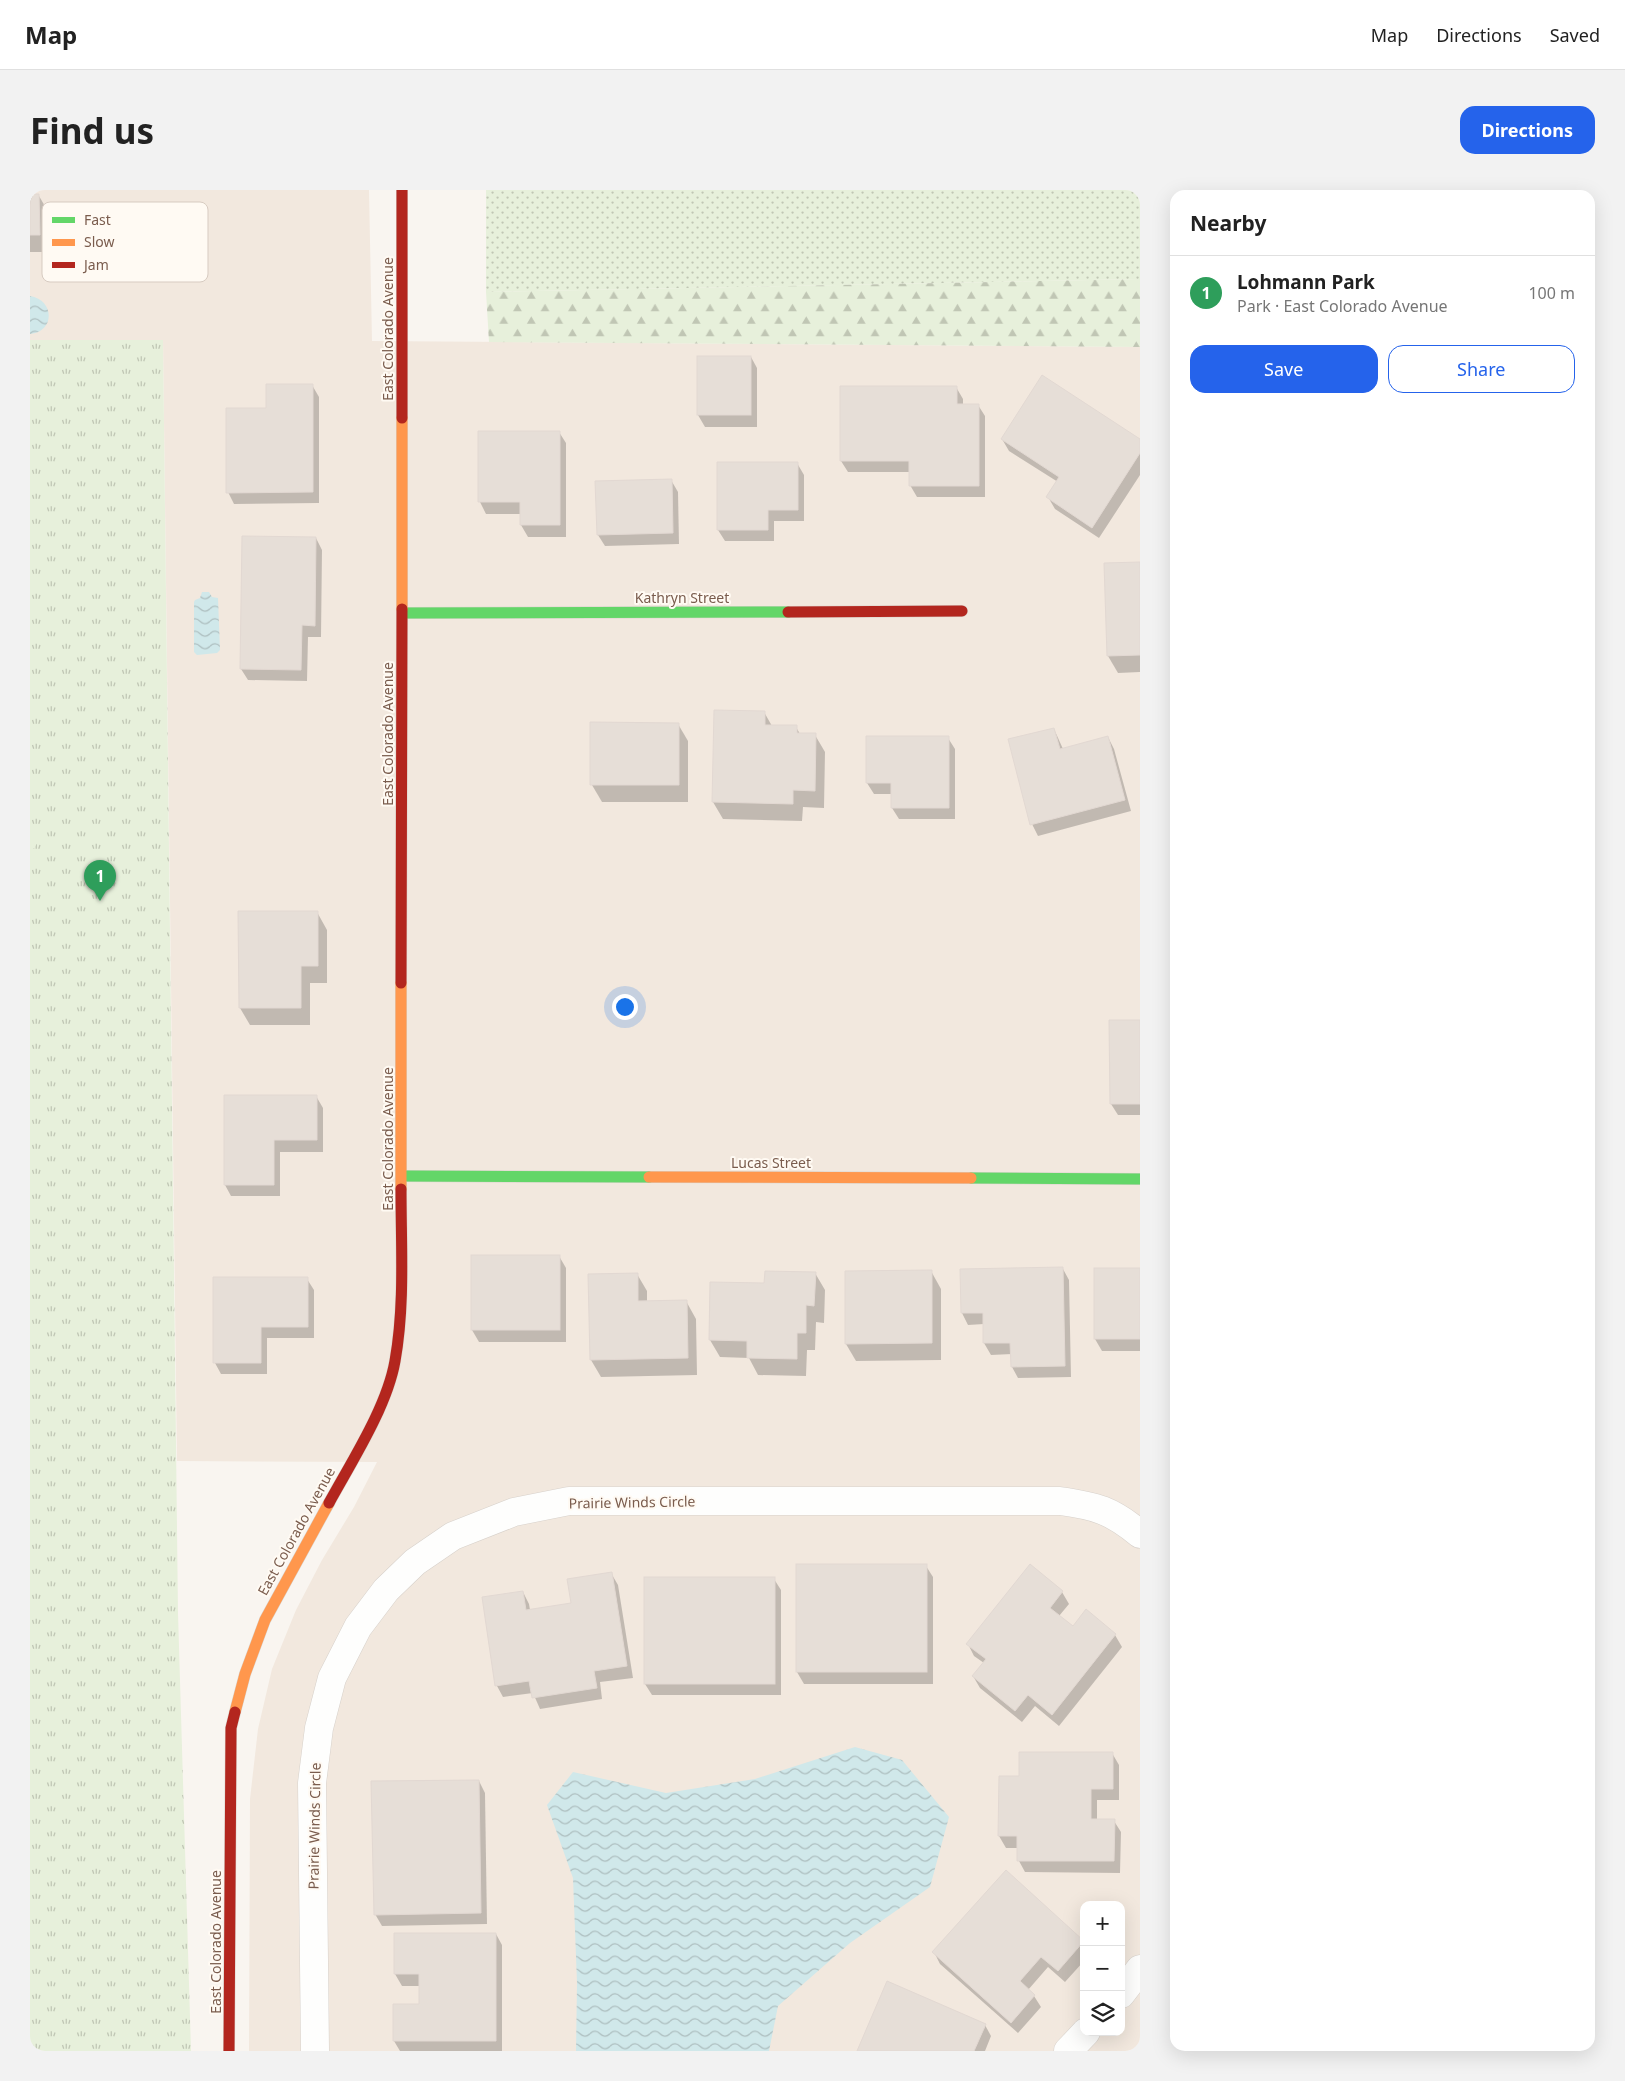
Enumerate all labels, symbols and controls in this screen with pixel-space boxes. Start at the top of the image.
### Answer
text: Map [25,18,77,51]
text: Map [1371,23,1408,47]
text: Directions [1436,23,1522,47]
text: Saved [1550,23,1600,47]
button: Directions [1460,106,1595,154]
text: Find us [30,107,154,154]
legend [42,202,208,282]
text: Nearby [1190,209,1266,237]
text: Fast [84,210,111,229]
text: Slow [84,232,115,251]
text: Jam [82,255,109,274]
street label: East Colorado Avenue [378,257,397,401]
text: Lohmann Park [1237,269,1375,295]
text: 1 [1201,282,1211,304]
text: 100 m [1528,282,1575,304]
text: Park · East Colorado Avenue [1237,295,1448,317]
button: Save [1190,345,1378,393]
button: Share [1388,345,1575,393]
street label: Kathryn Street [635,588,729,607]
street label: East Colorado Avenue [378,662,397,806]
pin: 1 [84,860,116,901]
your location [612,994,638,1020]
street label: East Colorado Avenue [378,1067,397,1211]
street label: Lucas Street [731,1153,811,1172]
street label: East Colorado Avenue [253,1463,339,1598]
street label: Prairie Winds Circle [568,1491,696,1513]
street label: Prairie Winds Circle [303,1762,325,1890]
street label: East Colorado Avenue [206,1870,225,2014]
map controls [1080,1901,1125,2036]
button: + [1080,1901,1125,1946]
button: − [1080,1946,1125,1991]
button: layers [1080,1991,1125,2036]

